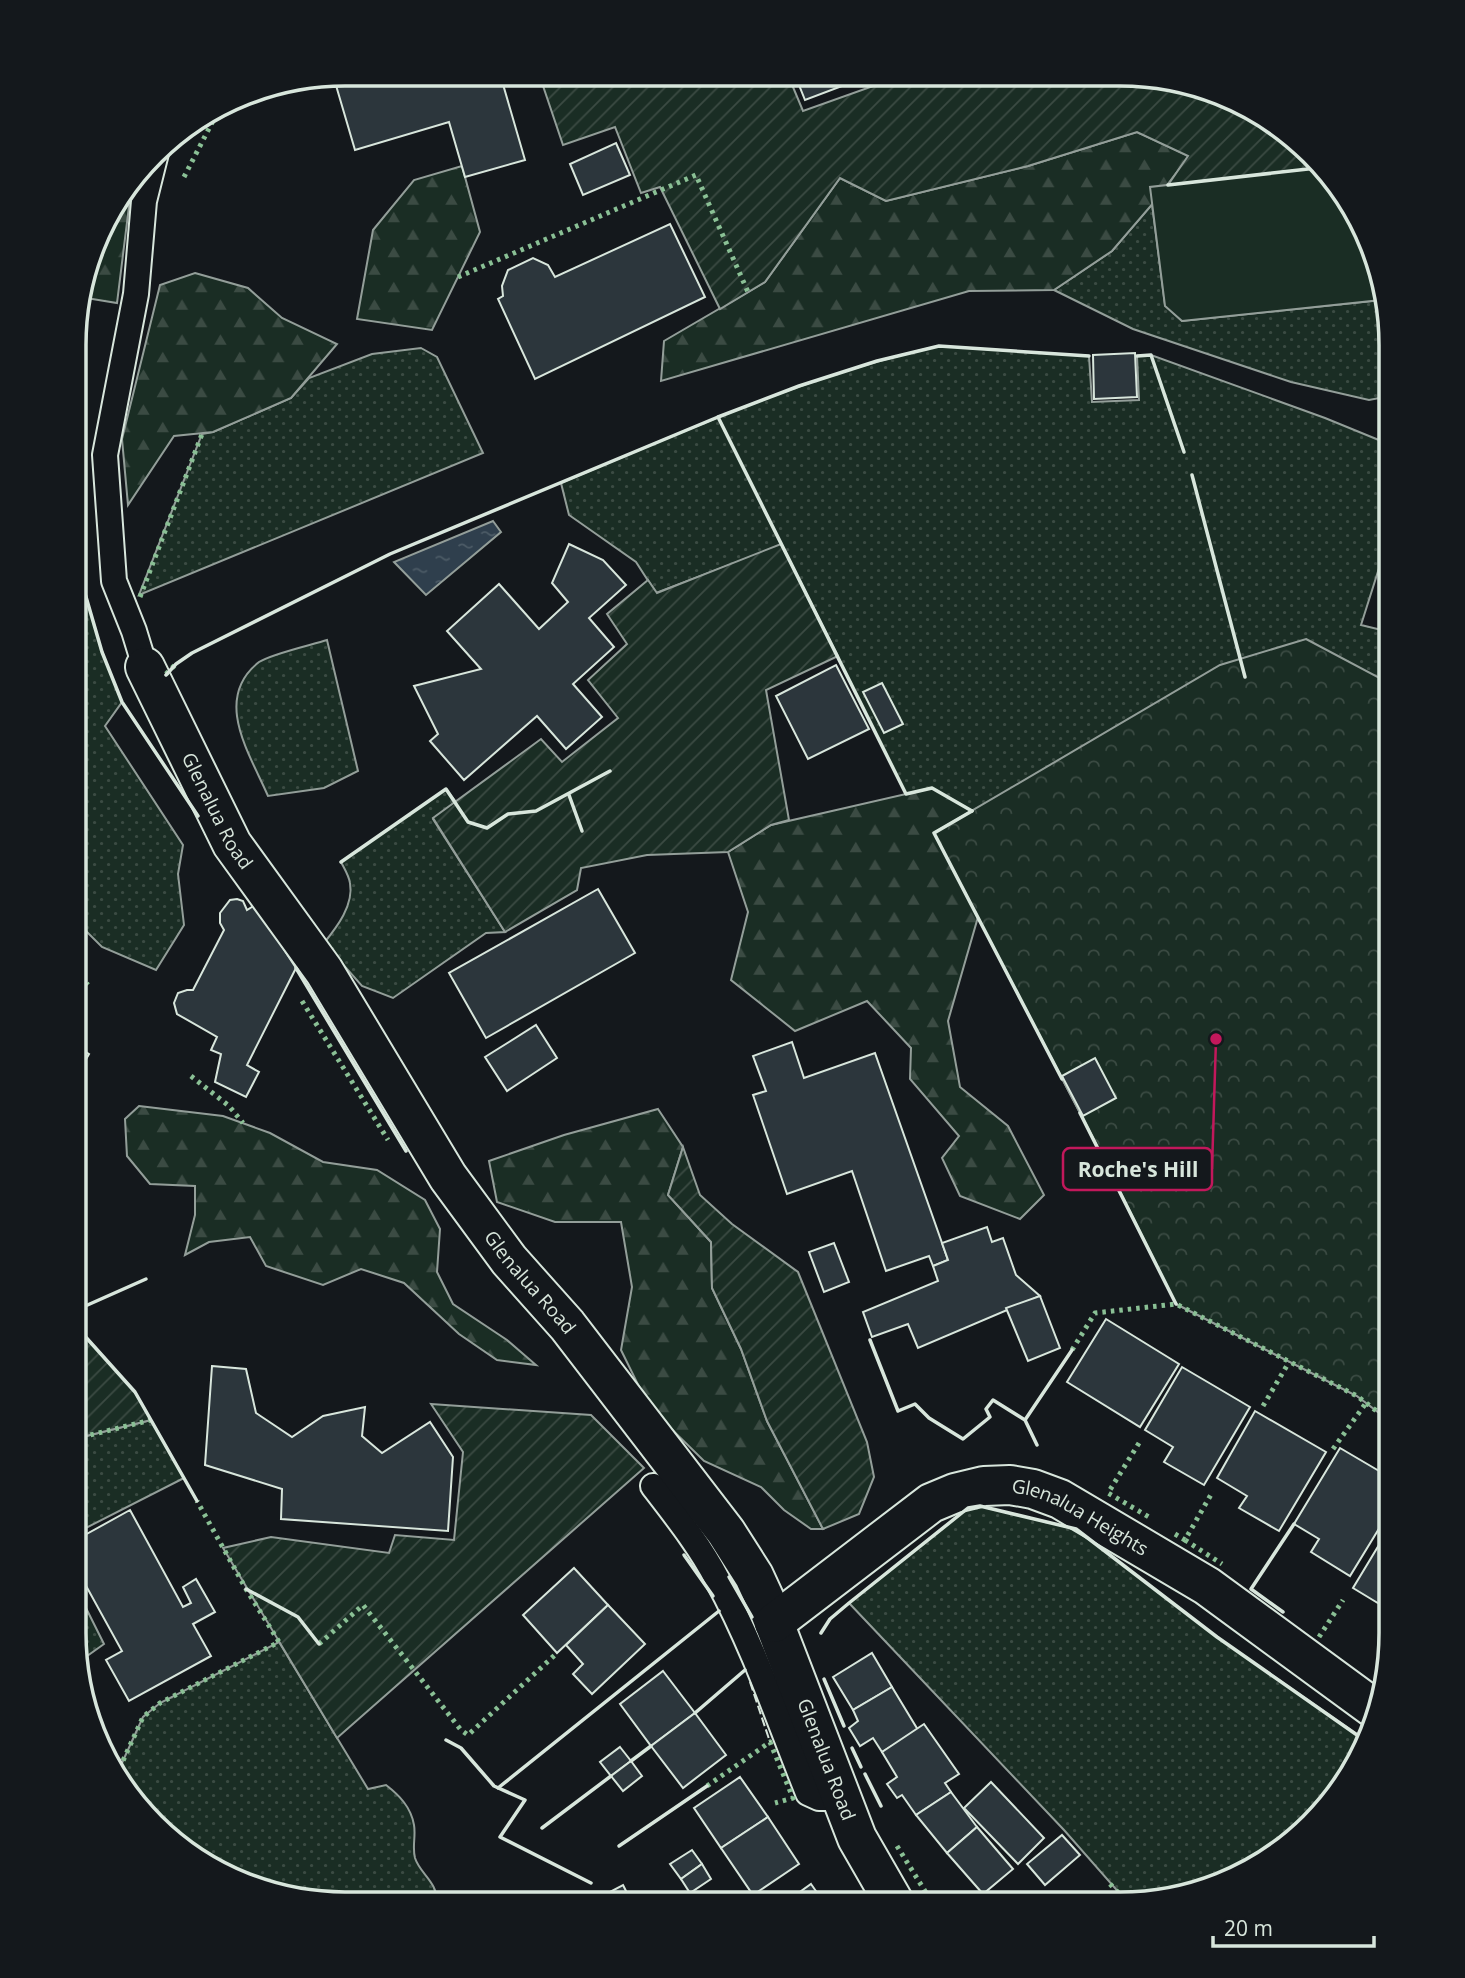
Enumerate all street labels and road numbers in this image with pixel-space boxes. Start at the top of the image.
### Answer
street label: Glenalua Road [176,748,259,874]
street label: Glenalua Road [478,1225,582,1339]
street label: Glenalua Heights [1010,1473,1153,1562]
street label: Glenalua Road [791,1695,862,1824]

